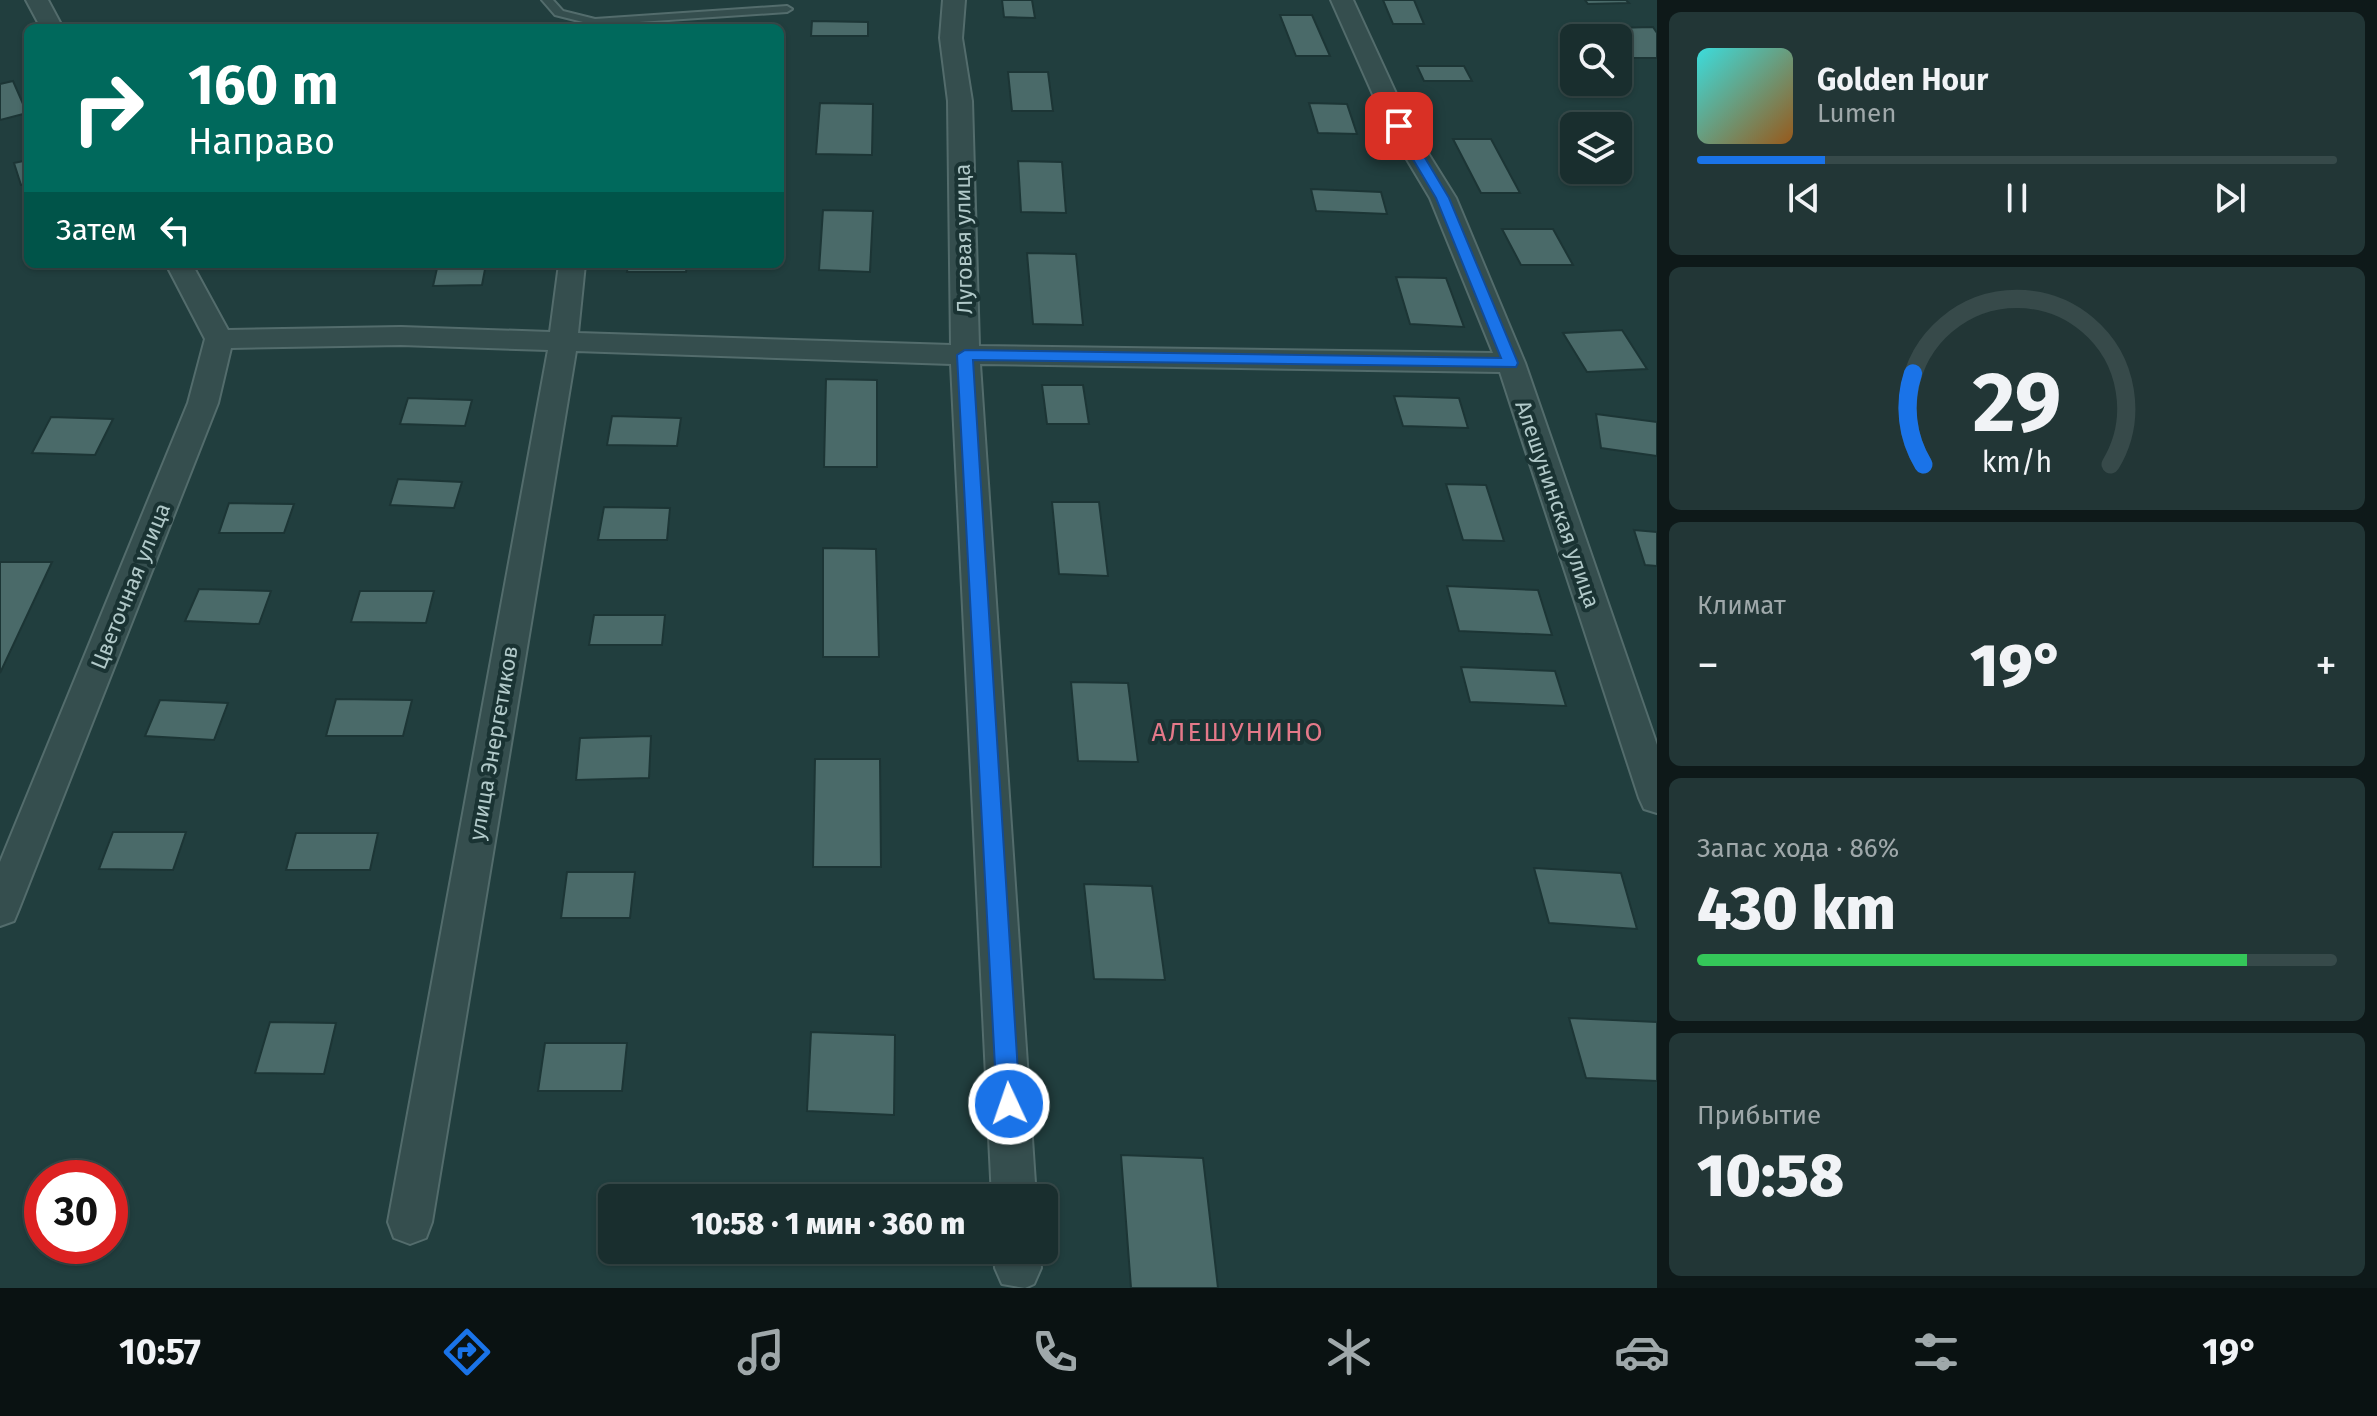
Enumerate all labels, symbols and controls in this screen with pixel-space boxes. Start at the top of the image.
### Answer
map controls [1560,24,1632,184]
button: search [1560,24,1632,96]
text: 160 m [188,52,339,119]
icon: right [56,56,160,160]
text: Golden Hour [1817,62,1988,98]
pin [1365,92,1433,160]
text: Lumen [1817,98,1896,129]
icon: arrive [1377,104,1421,148]
button: layers [1560,112,1632,184]
text: Направо [188,120,335,164]
street label: Луговая улица [949,164,978,314]
icon: previous [1782,176,1826,220]
icon: pause [1995,176,2039,220]
icon: next [2208,176,2252,220]
icon: left [153,208,197,252]
text: Затем [56,212,137,248]
text: 29 [1973,352,2061,452]
street label: Алешунинская улица [1509,397,1606,611]
text: km/h [1982,445,2052,480]
street label: Цветочная улица [85,499,176,673]
text: Климат [1697,590,1786,621]
text: 19° [1970,630,2064,702]
text: − [1697,639,1719,692]
text: + [2315,639,2337,692]
street label: улица Энергетиков [463,644,524,842]
district label: АЛЕШУНИНО [1151,717,1325,748]
text: Запас хода · 86% [1697,833,1899,864]
text: 430 km [1697,873,1896,945]
position arrow [967,1062,1051,1146]
text: Прибытие [1697,1100,1821,1131]
text: 10:58 [1697,1140,1844,1212]
speed limit sign: 30 [24,1160,128,1264]
text: 10:58 · 1 мин · 360 m [691,1206,965,1242]
icon: directions [439,1324,495,1380]
icon: music [733,1324,789,1380]
icon: phone [1027,1324,1083,1380]
icon: climate [1321,1324,1377,1380]
icon: car [1614,1324,1670,1380]
icon: filters [1908,1324,1964,1380]
text: 10:57 [119,1330,201,1374]
text: 19° [2202,1330,2258,1374]

